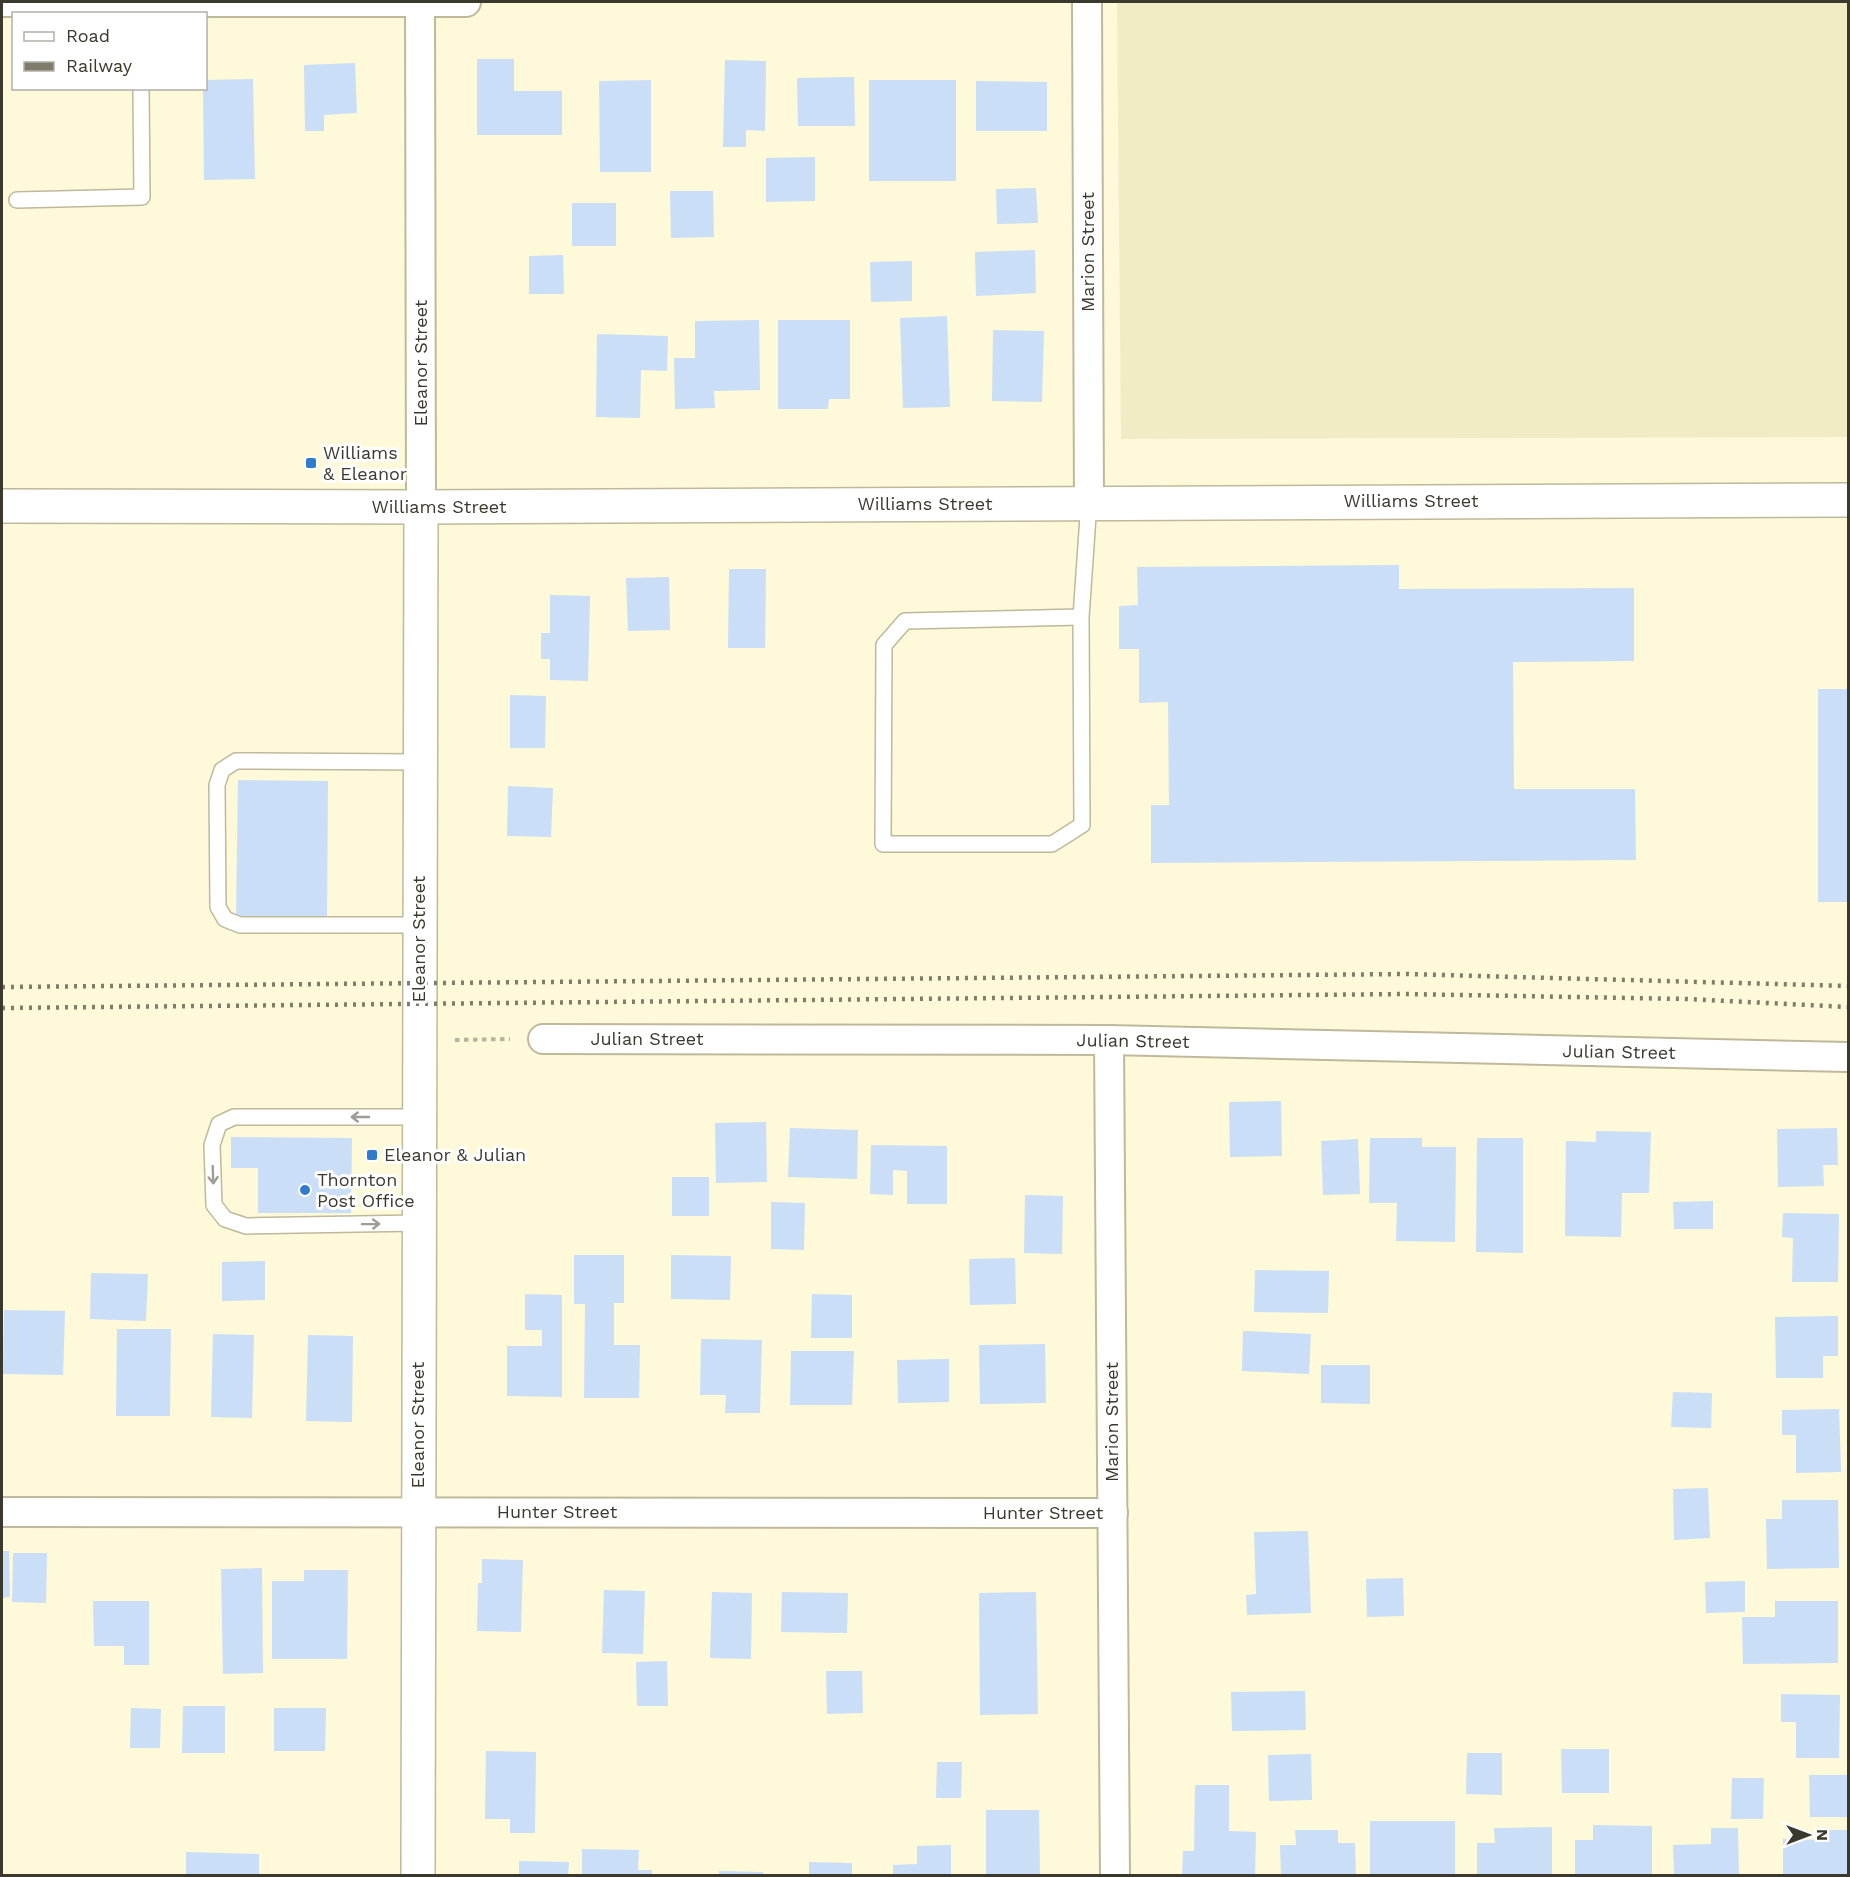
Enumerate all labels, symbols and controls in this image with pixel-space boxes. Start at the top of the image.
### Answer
legend [12,12,207,90]
text: Road [66,25,110,46]
text: Railway [66,55,133,76]
street label: Marion Street [1077,192,1098,312]
street label: Eleanor Street [410,299,431,426]
place label: Williams & Eleanor [323,442,407,484]
marker: Williams & Eleanor [304,456,318,470]
street label: Williams Street [1343,490,1479,511]
street label: Williams Street [857,493,993,514]
street label: Williams Street [371,496,507,517]
street label: Eleanor Street [408,875,429,1002]
street label: Julian Street [590,1028,704,1049]
street label: Julian Street [1076,1029,1190,1052]
street label: Julian Street [1562,1040,1676,1063]
one-way arrow [350,1111,370,1123]
place label: Eleanor & Julian [384,1144,526,1165]
marker: Eleanor & Julian [365,1148,379,1162]
one-way arrow [207,1165,219,1185]
place label: Thornton Post Office [317,1169,415,1211]
marker: Thornton Post Office [298,1183,312,1197]
one-way arrow [360,1218,380,1230]
street label: Eleanor Street [407,1361,428,1488]
street label: Marion Street [1101,1362,1122,1482]
street label: Hunter Street [497,1501,618,1522]
street label: Hunter Street [983,1502,1104,1523]
north arrow [1778,1805,1838,1865]
text: N [1813,1829,1832,1841]

